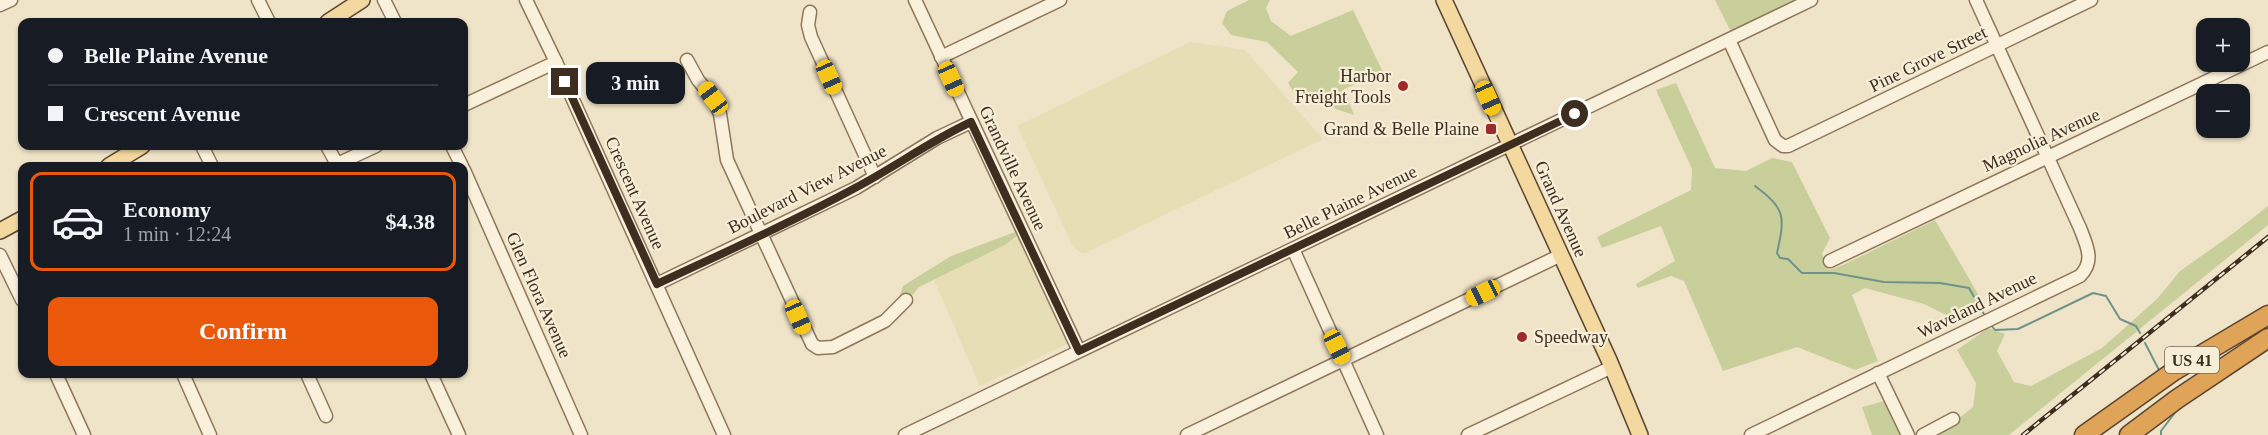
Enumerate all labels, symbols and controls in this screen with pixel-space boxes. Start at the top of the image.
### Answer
map controls [2196,18,2250,138]
button: + [2196,18,2250,72]
street label: Pine Grove Street [1866,22,1990,96]
text: Belle Plaine Avenue [84,43,268,68]
car [813,57,845,97]
car [935,59,967,99]
callout: 3 min [586,61,685,103]
place label: Harbor Freight Tools [1295,66,1391,107]
route end [551,68,578,95]
text: 3 min [611,72,660,94]
car [695,78,731,118]
car [1472,78,1504,118]
marker: Harbor Freight Tools [1396,79,1410,93]
button: − [2196,84,2250,138]
route start [1561,100,1588,127]
text: Crescent Avenue [84,101,240,126]
street label: Grandville Avenue [975,103,1051,233]
street label: Magnolia Avenue [1979,104,2103,176]
place label: Grand & Belle Plaine [1324,119,1479,139]
marker: Grand & Belle Plaine [1484,122,1498,136]
street label: Crescent Avenue [601,134,669,252]
street label: Boulevard View Avenue [724,140,890,238]
street label: Grand Avenue [1531,158,1591,260]
street label: Belle Plaine Avenue [1280,161,1420,243]
icon: car [51,195,105,249]
text: Economy [123,197,211,222]
text: $4.38 [386,209,435,234]
text: 1 min · 12:24 [123,223,231,245]
street label: Glen Flora Avenue [502,229,576,361]
street label: Waveland Avenue [1914,268,2040,342]
car [1463,277,1503,309]
button: Confirm [48,297,438,366]
car [782,297,814,337]
car [1321,327,1353,367]
place label: Speedway [1534,327,1608,347]
marker: Speedway [1515,330,1529,344]
road number: US 41 [2165,347,2219,373]

